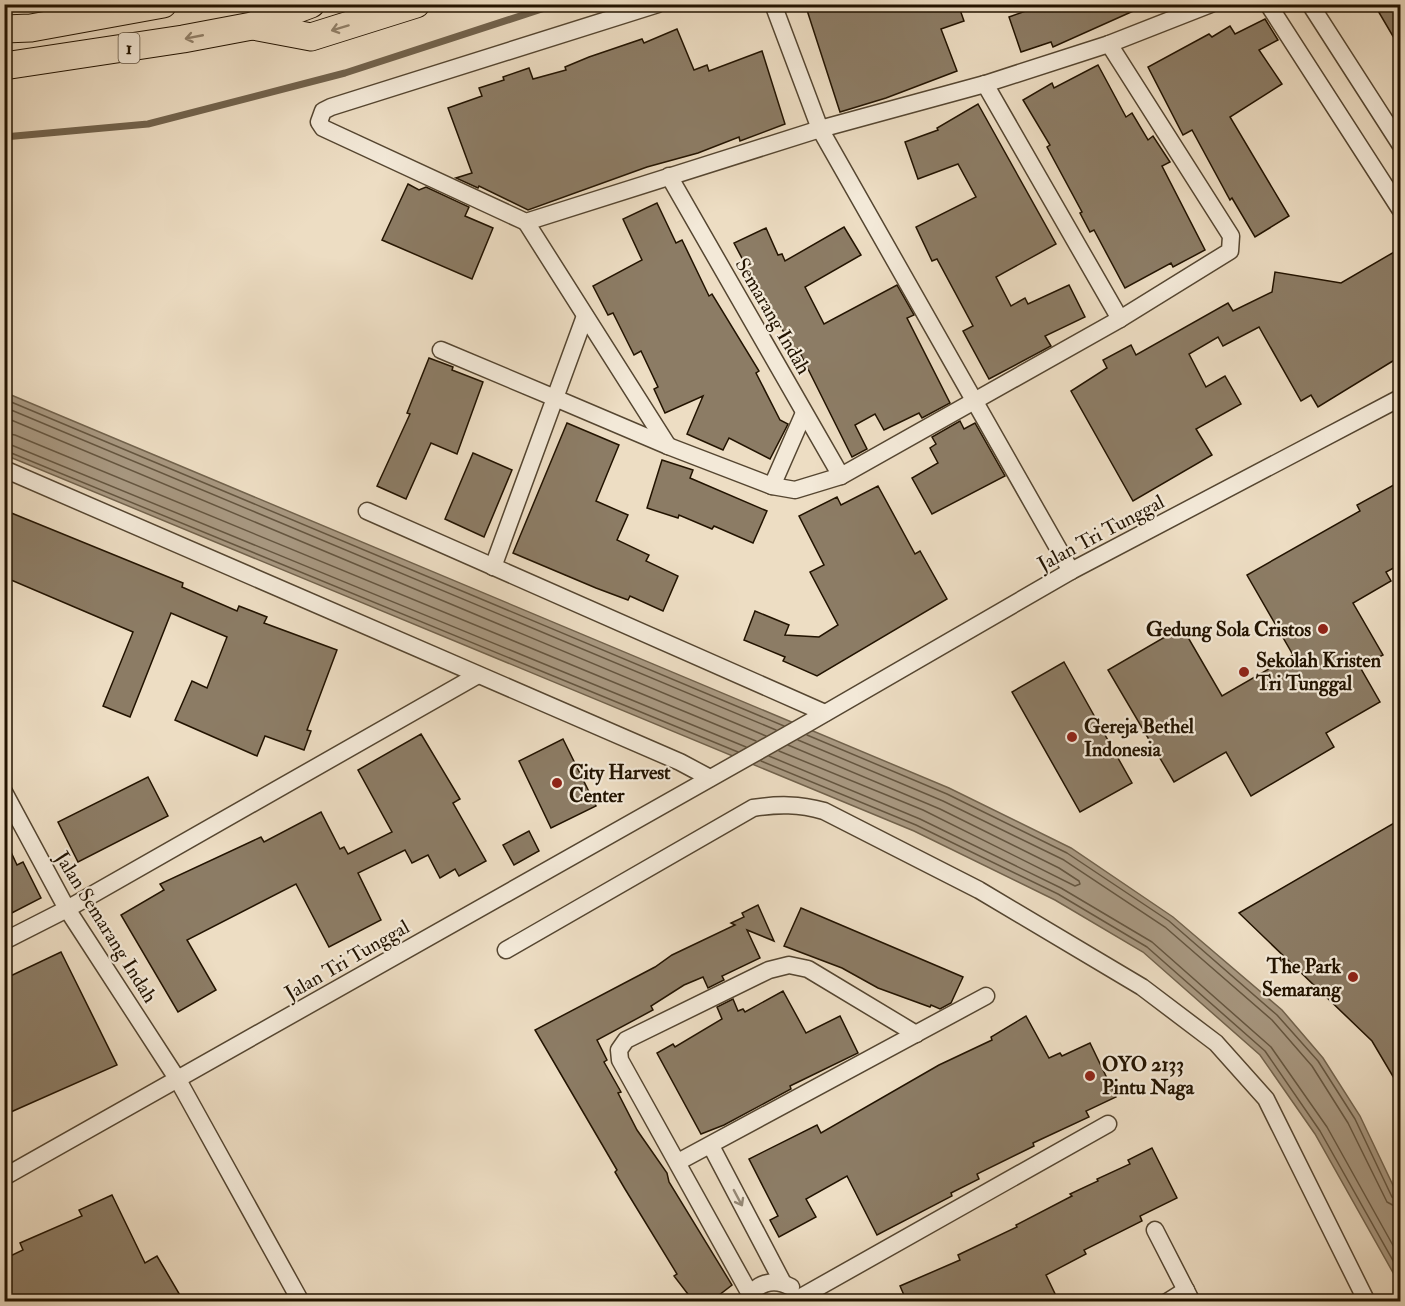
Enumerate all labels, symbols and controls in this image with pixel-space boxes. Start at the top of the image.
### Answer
one-way arrow [331,24,350,35]
one-way arrow [185,32,205,43]
road number: 1 [118,33,140,63]
street label: Semarang Indah [730,253,817,379]
street label: Jalan Tri Tunggal [1032,489,1169,577]
place label: Gedung Sola Cristos [1146,617,1311,643]
marker: Gedung Sola Cristos [1316,622,1330,636]
place label: Sekolah Kristen Tri Tunggal [1255,648,1382,697]
marker: Sekolah Kristen Tri Tunggal [1237,665,1251,679]
place label: Gereja Bethel Indonesia [1084,714,1195,762]
marker: Gereja Bethel Indonesia [1065,730,1079,744]
place label: City Harvest Center [569,760,671,808]
marker: City Harvest Center [550,776,564,790]
street label: Jalan Semarang Indah [49,846,163,1008]
street label: Jalan Tri Tunggal [279,914,414,1006]
place label: The Park Semarang [1262,954,1342,1003]
marker: The Park Semarang [1346,970,1360,984]
place label: OYO 2133 Pintu Naga [1102,1052,1195,1101]
marker: OYO 2133 Pintu Naga [1083,1069,1097,1083]
one-way arrow [732,1189,744,1206]

